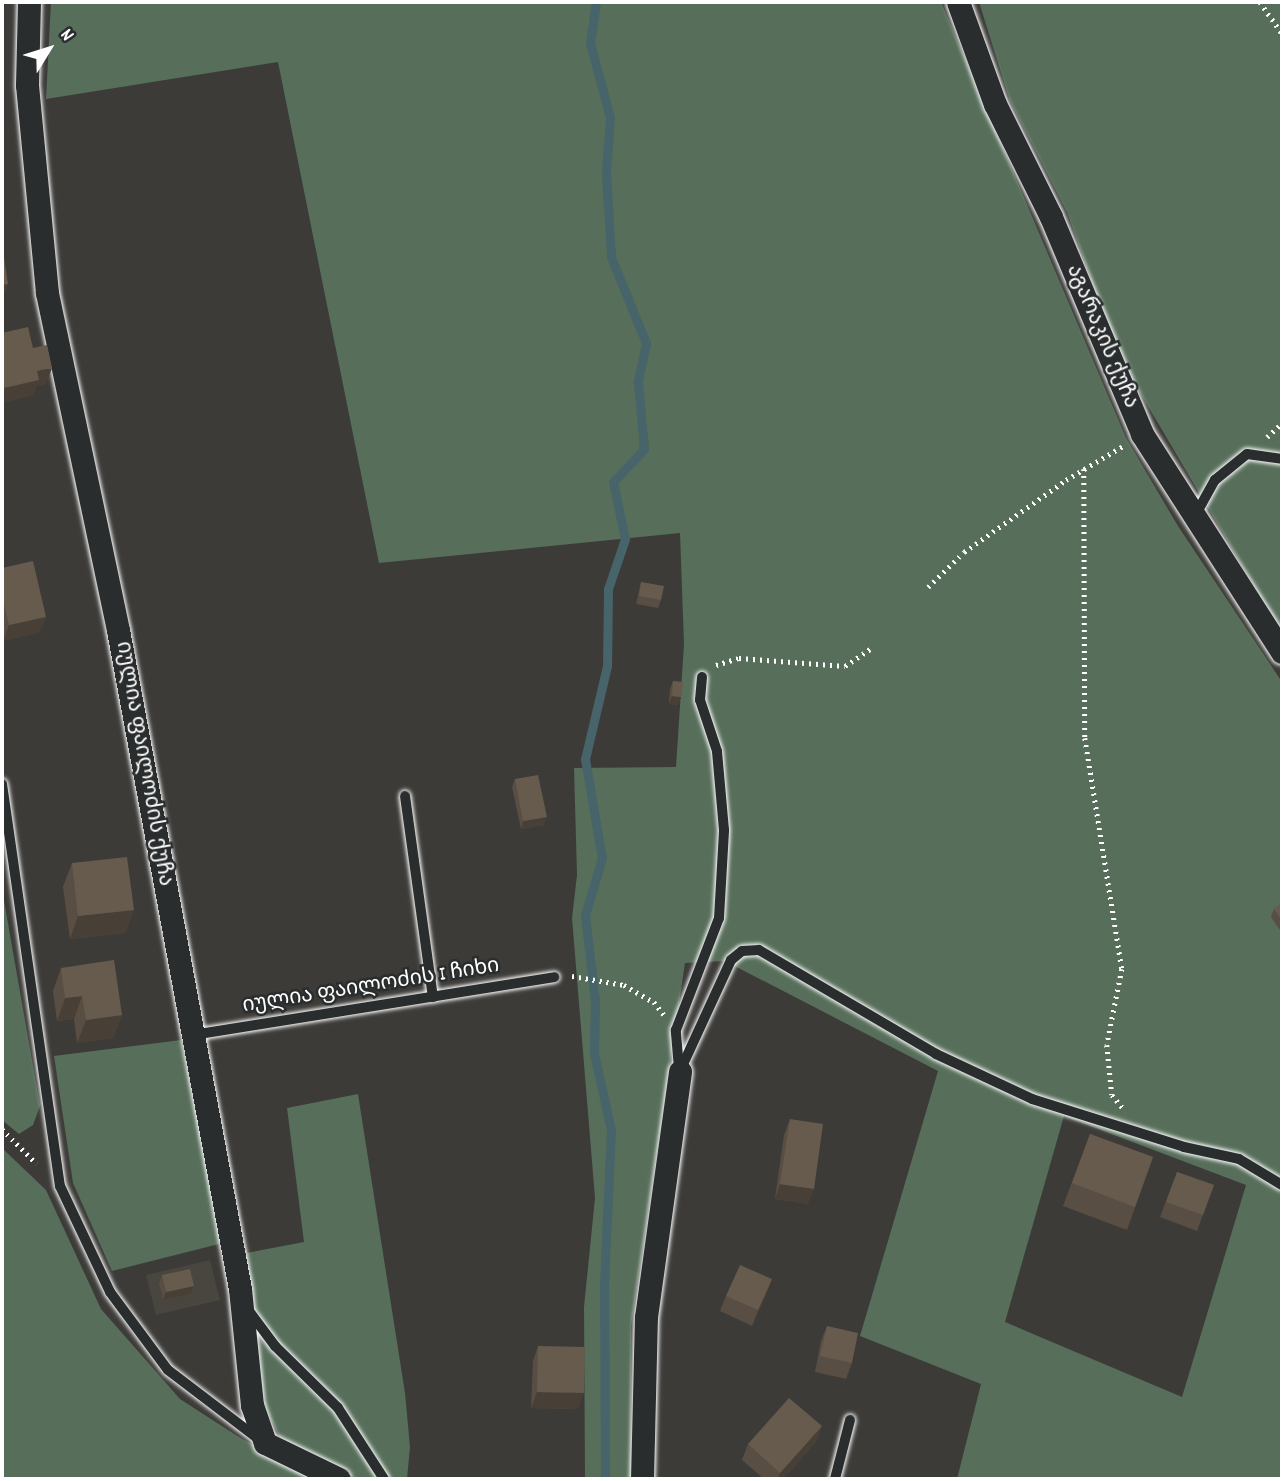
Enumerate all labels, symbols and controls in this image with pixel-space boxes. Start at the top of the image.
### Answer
north arrow [14,14,84,84]
text: N [52,24,79,48]
street label: აგარაკის ქუჩა [1059,261,1143,413]
street label: იულია ფაილოძის ქუჩა [109,640,177,888]
street label: იულია ფაილოძის I ჩიხი [241,954,501,1020]

